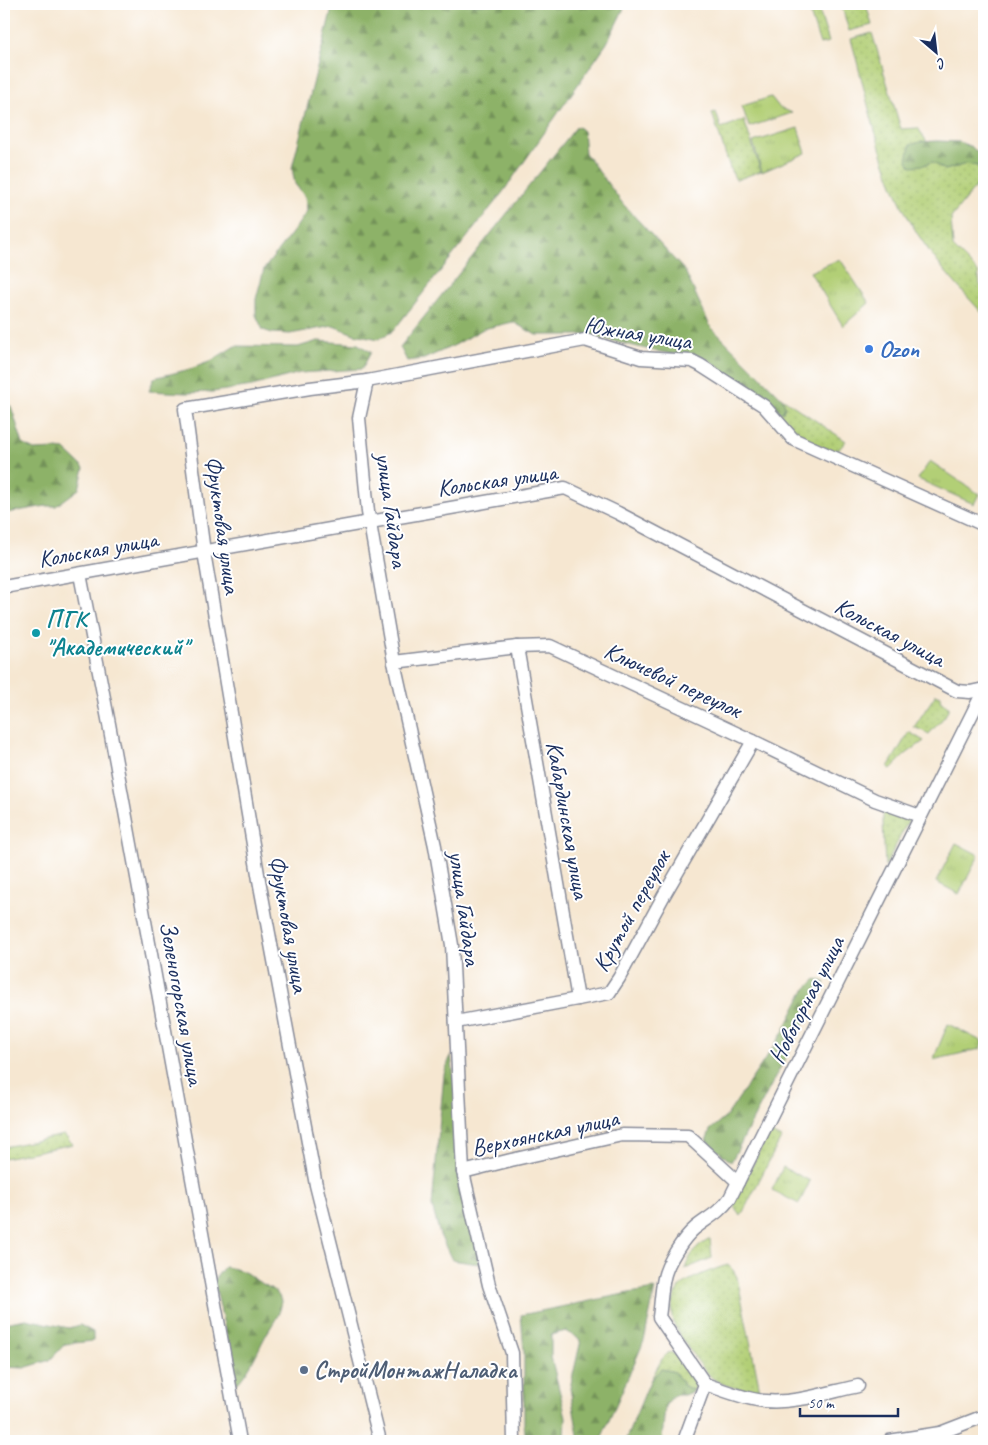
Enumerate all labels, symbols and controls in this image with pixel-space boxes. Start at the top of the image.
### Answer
north arrow [910,28,960,78]
text: С [933,54,949,73]
street label: Южная улица [582,310,695,356]
place label: Ozon [879,334,920,364]
marker: Ozon [863,343,875,355]
street label: улица Гайдара [369,449,415,571]
street label: Фруктовая улица [199,454,248,597]
street label: Кольская улица [435,456,561,503]
street label: Кольская улица [36,523,162,574]
street label: Кольская улица [830,590,952,675]
place label: ПГК "Академический" [46,604,193,662]
marker: ПГК "Академический" [30,627,42,639]
street label: Ключевой переулок [600,635,748,726]
street label: Кабардинская улица [539,739,597,902]
street label: Крутой переулок [585,843,678,977]
street label: улица Гайдара [442,847,488,969]
street label: Фруктовая улица [262,853,316,996]
street label: Зеленогорская улица [153,919,212,1089]
street label: Новогорная улица [761,930,852,1069]
street label: Верхоянская улица [469,1103,623,1163]
place label: СтройМонтажНаладка [314,1355,518,1385]
marker: СтройМонтажНаладка [298,1364,310,1376]
scale bar [800,1385,898,1417]
text: 50 m [808,1394,835,1413]

